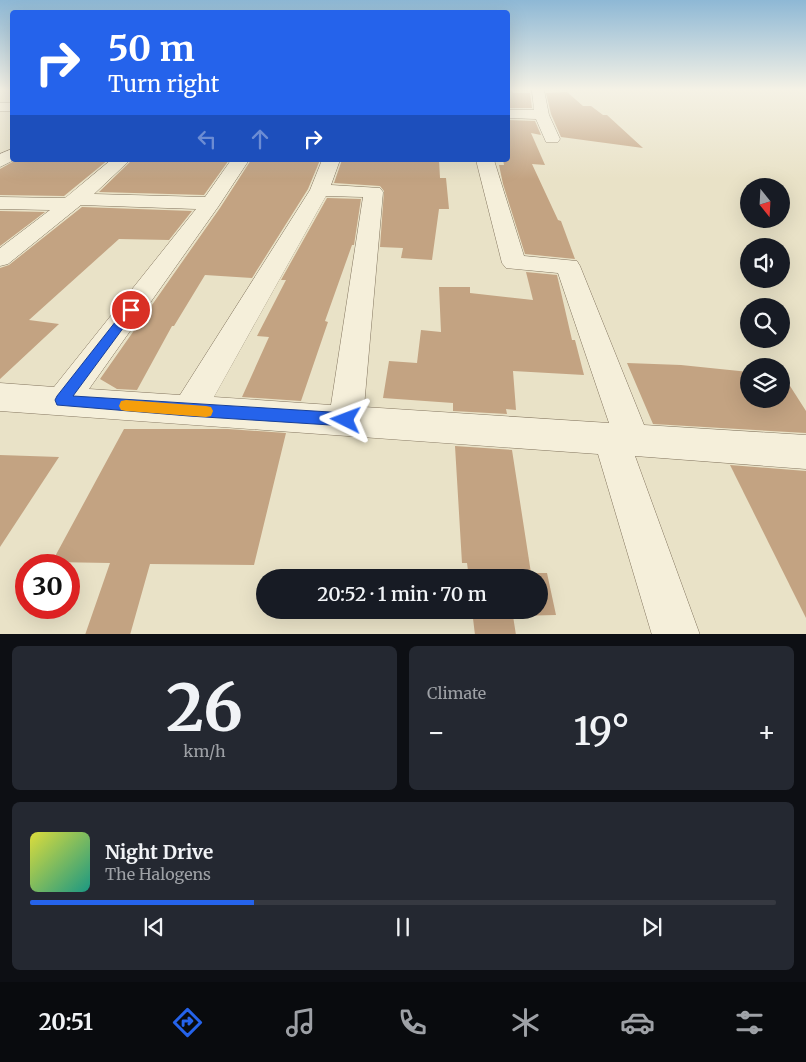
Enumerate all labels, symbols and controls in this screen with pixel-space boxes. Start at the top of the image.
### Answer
text: 50 m [108,27,195,71]
icon: right [25,30,90,95]
text: Turn right [108,70,219,98]
icon: left [193,125,221,153]
icon: ahead [246,125,274,153]
icon: right [299,125,327,153]
north arrow [740,178,790,228]
map controls [740,178,790,408]
button: sound [740,238,790,288]
pin [110,289,152,331]
icon: arrive [117,296,145,324]
button: search [740,298,790,348]
button: layers [740,358,790,408]
position arrow [319,393,371,445]
speed limit sign: 30 [15,554,80,619]
text: 20:52 · 1 min · 70 m [317,582,487,606]
text: 26 [166,667,243,749]
text: Climate [427,683,486,703]
text: 19° [574,708,629,755]
text: − [427,714,446,750]
text: + [757,714,776,750]
text: km/h [183,741,226,761]
text: Night Drive [105,840,213,864]
text: The Halogens [105,864,211,884]
icon: previous [140,913,168,941]
icon: pause [389,913,417,941]
icon: next [638,913,666,941]
icon: directions [170,1005,205,1040]
icon: music [283,1005,318,1040]
icon: phone [395,1005,430,1040]
icon: climate [508,1005,543,1040]
icon: car [620,1005,655,1040]
icon: filters [732,1005,767,1040]
text: 20:51 [39,1008,93,1036]

